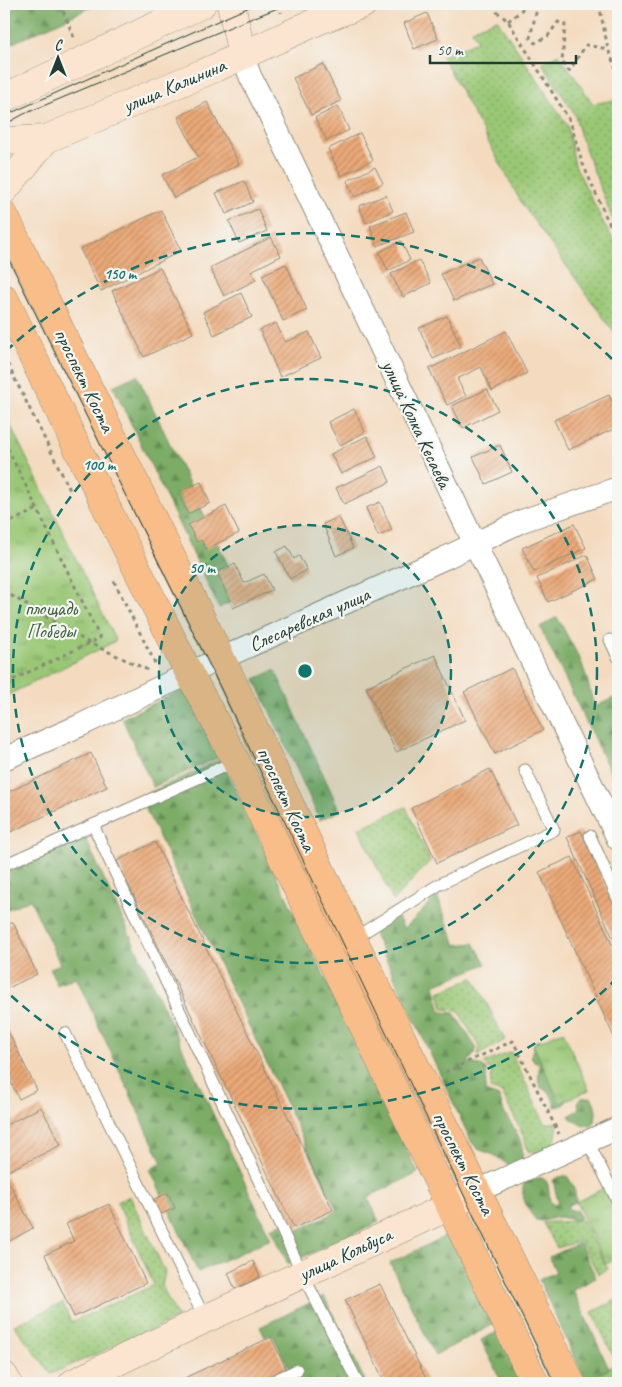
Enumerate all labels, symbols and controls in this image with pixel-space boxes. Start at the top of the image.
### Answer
north arrow [32,32,82,82]
scale bar [430,32,576,64]
text: С [55,37,64,54]
text: 50 m [437,41,464,60]
street label: улица Калинина [118,52,230,119]
text: 150 m [104,265,138,284]
street label: проспект Коста [49,324,121,437]
street label: улица Колка Кесаева [376,355,458,494]
text: 100 m [83,456,117,475]
text: 50 m [189,559,216,578]
street label: Слесаревская улица [245,581,375,657]
park label: площадь Победы [25,596,79,644]
centre of rings [296,662,314,680]
street label: проспект Коста [251,743,322,857]
street label: проспект Коста [427,1107,501,1220]
street label: улица Кольбуса [294,1221,397,1287]

